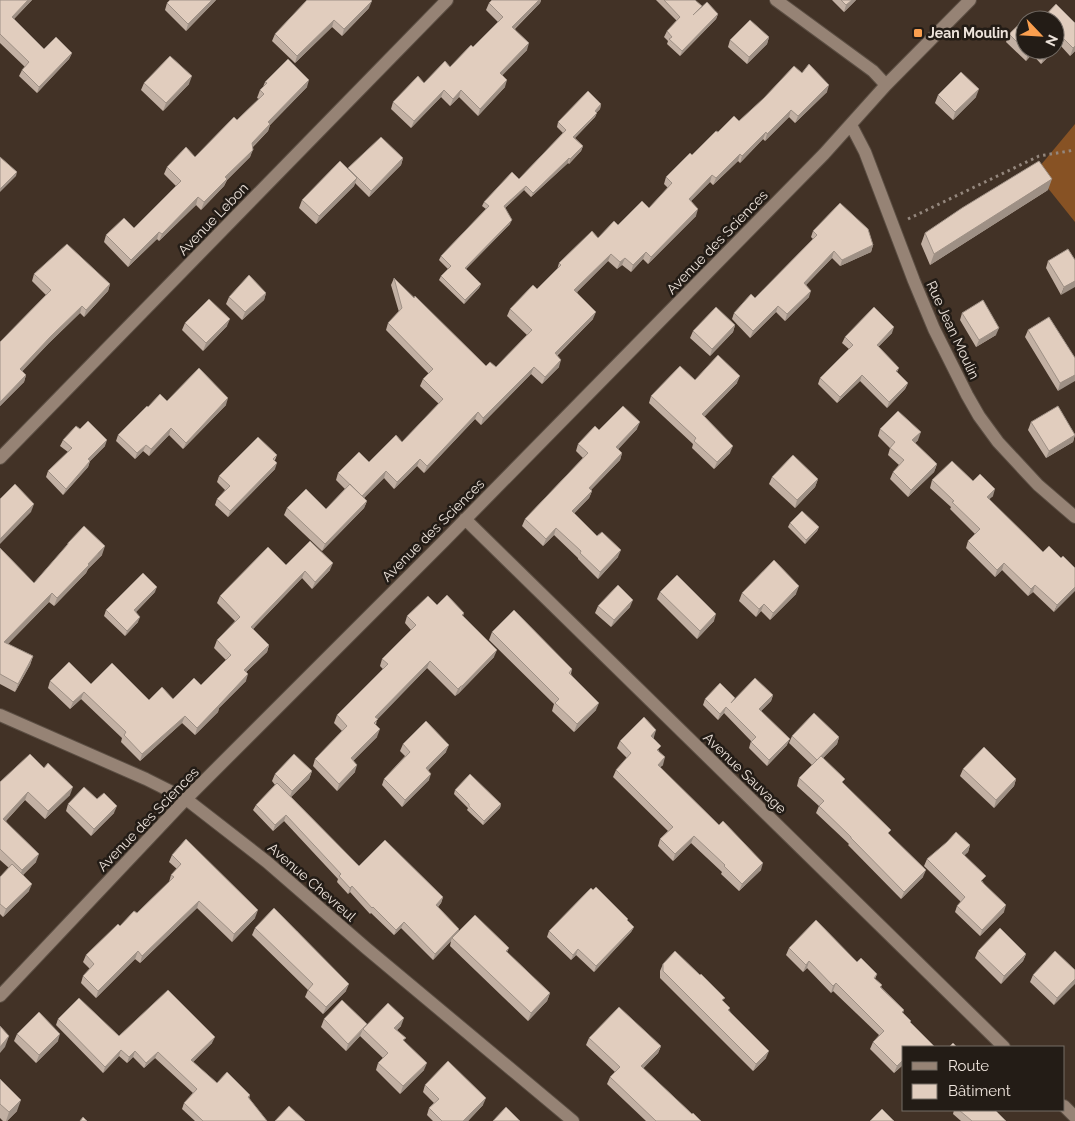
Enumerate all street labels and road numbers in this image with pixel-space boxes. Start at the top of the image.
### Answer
street label: Avenue Lebon [175,180,251,258]
street label: Avenue des Sciences [663,187,771,297]
street label: Rue Jean Moulin [923,278,983,382]
street label: Avenue des Sciences [378,475,488,585]
street label: Avenue Sauvage [700,729,790,817]
street label: Avenue des Sciences [94,764,202,874]
street label: Avenue Chevreul [265,840,359,925]

